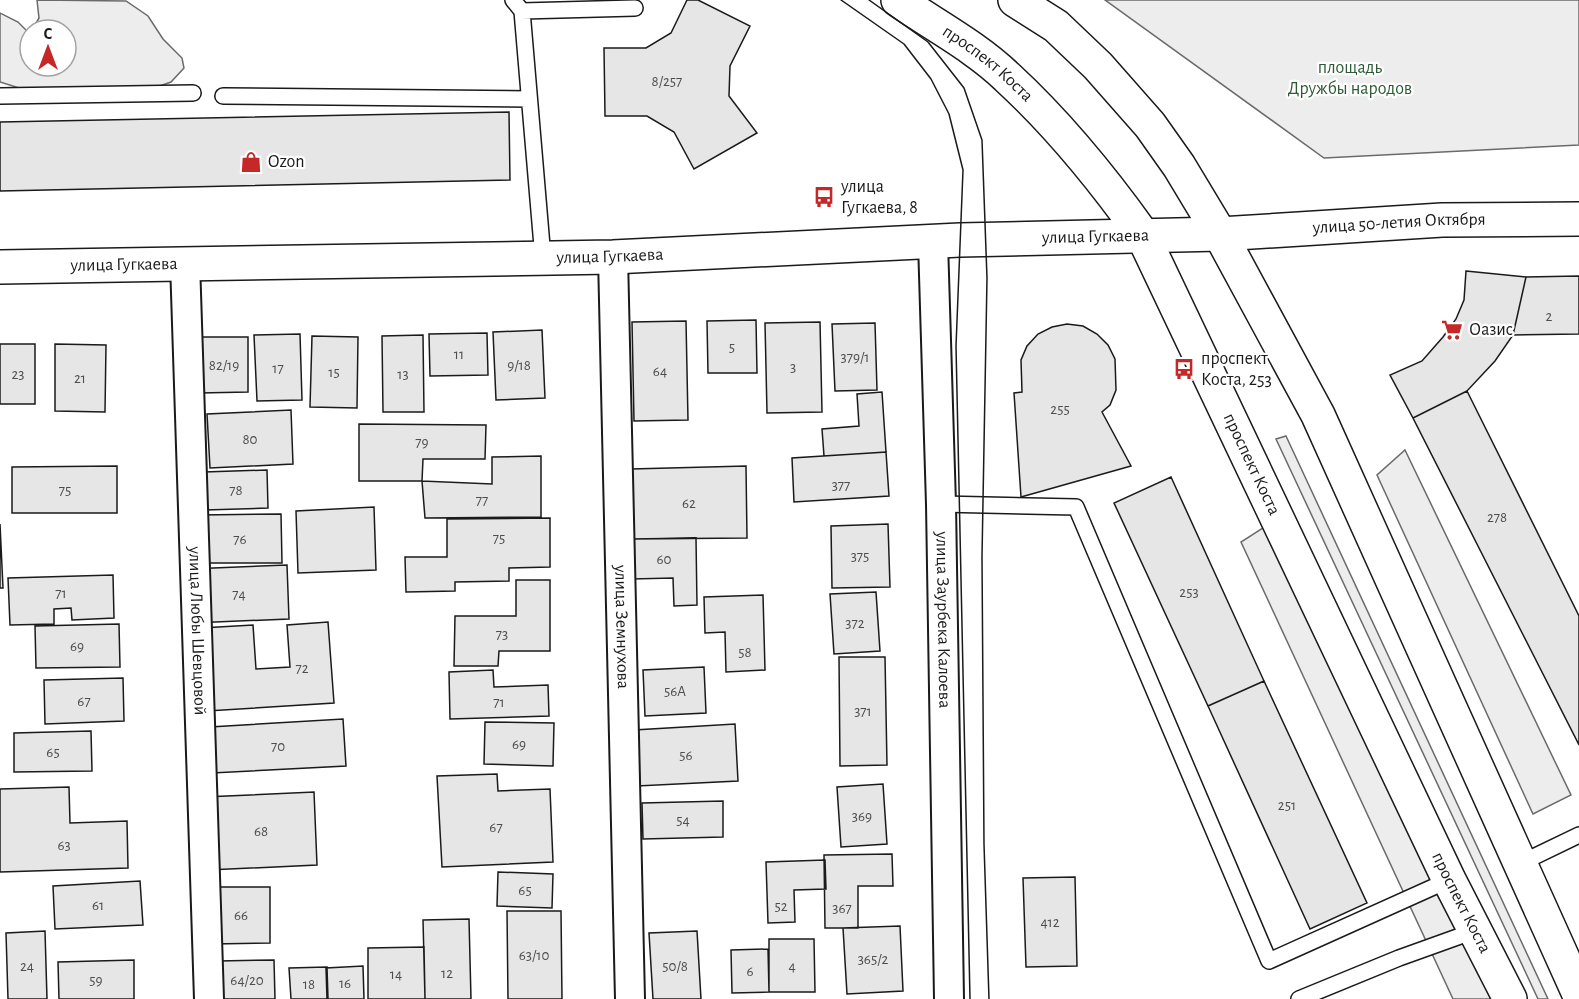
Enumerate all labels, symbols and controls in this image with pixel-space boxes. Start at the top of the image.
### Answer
north arrow [18,18,78,78]
street label: проспект Коста [939,22,1036,105]
text: С [44,26,53,42]
park label: площадь Дружбы народов [1288,59,1412,98]
house number: 8/257 [652,74,682,89]
shop icon: Ozon [239,150,263,174]
place label: Ozon [268,153,305,171]
place label: улица Гугкаева, 8 [840,178,918,217]
bus stop icon: улица Гугкаева, 8 [812,185,836,209]
street label: улица 50-летия Октября [1311,210,1486,237]
street label: улица Гугкаева [1041,227,1149,247]
street label: улица Гугкаева [555,246,664,267]
street label: улица Гугкаева [69,255,178,275]
house number: 2 [1546,309,1553,324]
supermarket icon: Оазис [1440,318,1464,342]
place label: Оазис [1469,321,1513,339]
house number: 5 [729,340,735,355]
house number: 11 [454,347,464,362]
house number: 379/1 [841,350,869,365]
place label: проспект Коста, 253 [1201,350,1272,389]
bus stop icon: проспект Коста, 253 [1172,357,1196,381]
house number: 82/19 [209,358,239,373]
house number: 9/18 [507,358,531,373]
house number: 3 [790,360,796,375]
house number: 17 [272,361,284,376]
house number: 64 [653,364,667,379]
house number: 15 [328,365,340,380]
house number: 23 [11,367,25,382]
house number: 13 [397,367,409,382]
house number: 21 [74,371,86,386]
house number: 255 [1050,402,1070,417]
street label: проспект Коста [1220,410,1283,518]
house number: 80 [242,432,258,447]
house number: 79 [415,435,429,450]
house number: 377 [832,478,850,493]
house number: 75 [59,483,71,498]
house number: 78 [229,483,243,498]
house number: 77 [476,493,488,508]
house number: 62 [682,496,696,511]
house number: 278 [1487,510,1507,525]
street label: улица Заурбека Калоева [932,530,953,708]
house number: 75 [493,531,505,546]
house number: 76 [233,532,247,547]
street label: улица Любы Шевцовой [185,545,209,716]
house number: 375 [851,549,869,564]
house number: 60 [657,552,672,567]
street label: улица Земнухова [611,564,632,689]
house number: 253 [1179,585,1199,600]
house number: 71 [55,586,67,601]
house number: 74 [232,587,246,602]
house number: 372 [845,616,865,631]
house number: 73 [496,627,508,642]
house number: 69 [70,639,84,654]
house number: 58 [738,645,752,660]
house number: 72 [295,661,309,676]
house number: 56A [664,684,686,699]
house number: 67 [77,694,91,709]
house number: 71 [493,695,505,710]
house number: 371 [854,704,872,719]
house number: 69 [512,737,526,752]
house number: 70 [271,739,285,754]
house number: 65 [46,745,60,760]
house number: 56 [679,748,693,763]
house number: 251 [1278,798,1296,813]
house number: 369 [852,809,872,824]
house number: 54 [676,813,690,828]
house number: 67 [489,820,503,835]
house number: 68 [254,824,268,839]
house number: 63 [57,838,71,853]
street label: проспект Коста [1428,849,1494,956]
house number: 65 [518,883,532,898]
house number: 61 [92,898,104,913]
house number: 52 [774,899,788,914]
house number: 367 [832,901,852,916]
house number: 66 [234,908,248,923]
house number: 412 [1040,915,1060,930]
house number: 63/10 [519,948,549,963]
house number: 365/2 [858,952,888,967]
house number: 24 [20,959,34,974]
house number: 50/8 [662,959,688,974]
house number: 4 [788,959,796,974]
house number: 6 [746,964,754,979]
house number: 12 [441,966,453,981]
house number: 14 [390,967,402,982]
house number: 59 [89,973,103,988]
house number: 64/20 [230,973,264,988]
house number: 16 [339,976,351,991]
house number: 18 [303,977,315,992]

